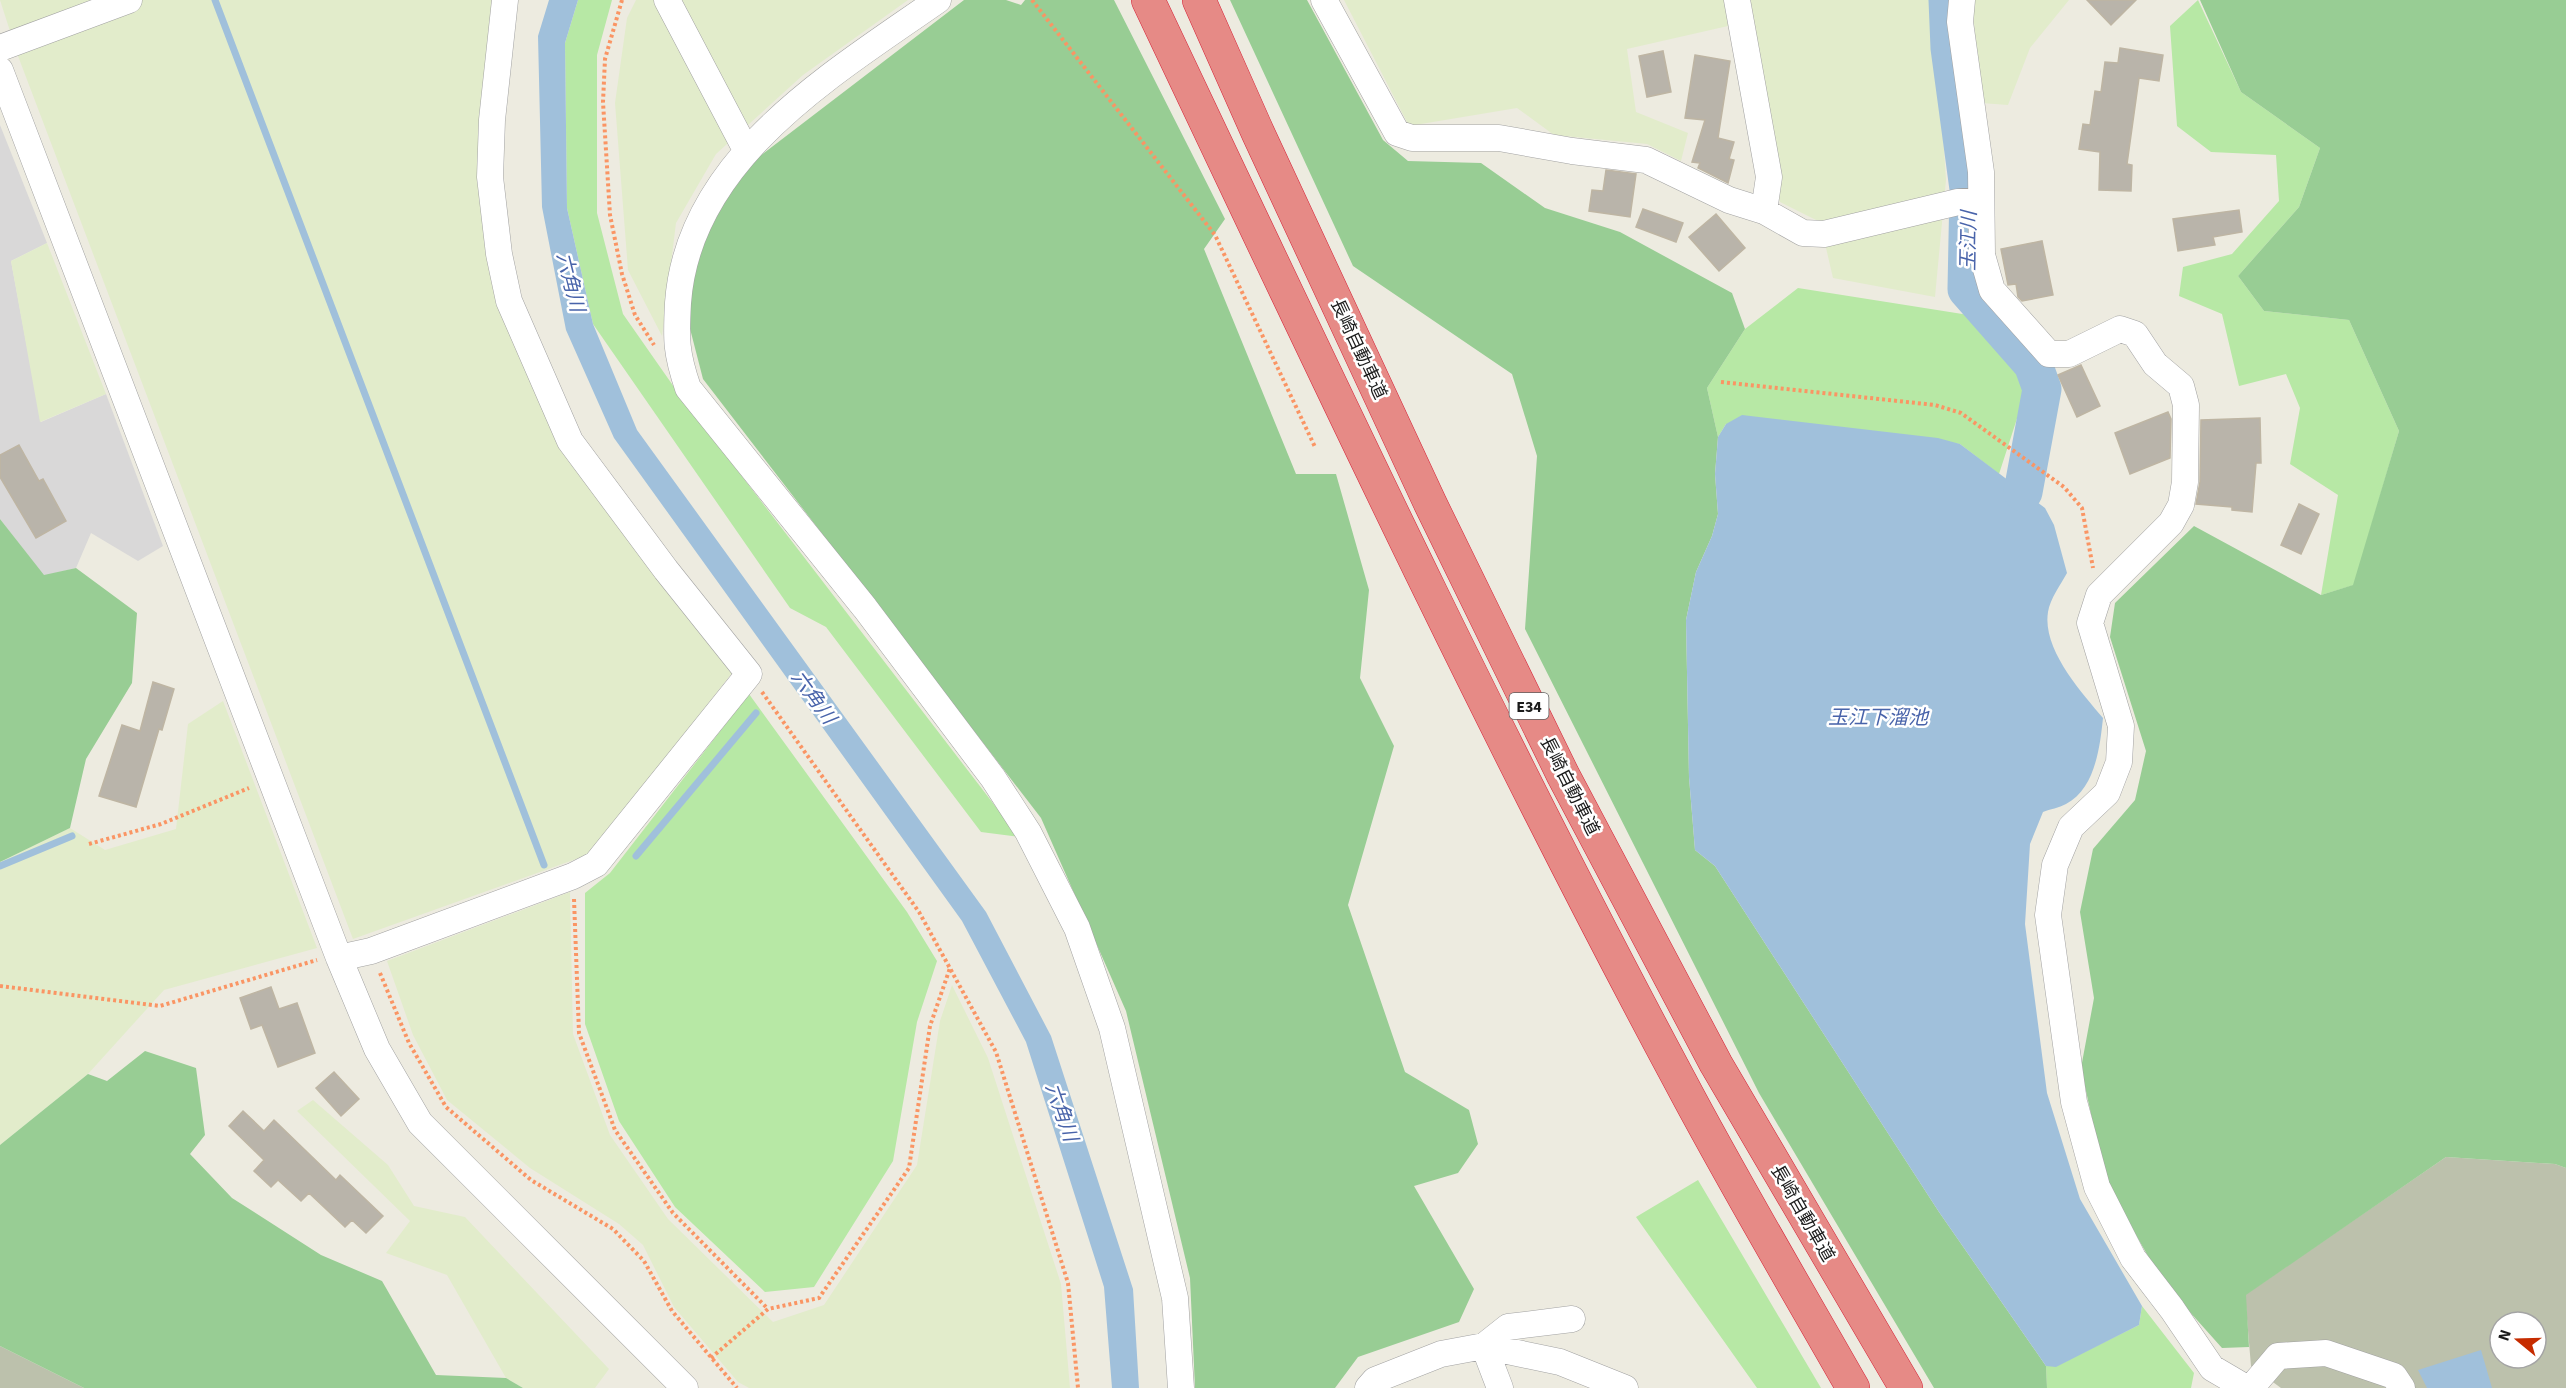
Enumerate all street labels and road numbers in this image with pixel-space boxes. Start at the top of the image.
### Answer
street label: 長崎自動車道 [1324,295,1393,403]
road number: E34 [1510,693,1549,719]
street label: 長崎自動車道 [1534,732,1605,840]
street label: 長崎自動車道 [1765,1160,1840,1266]

